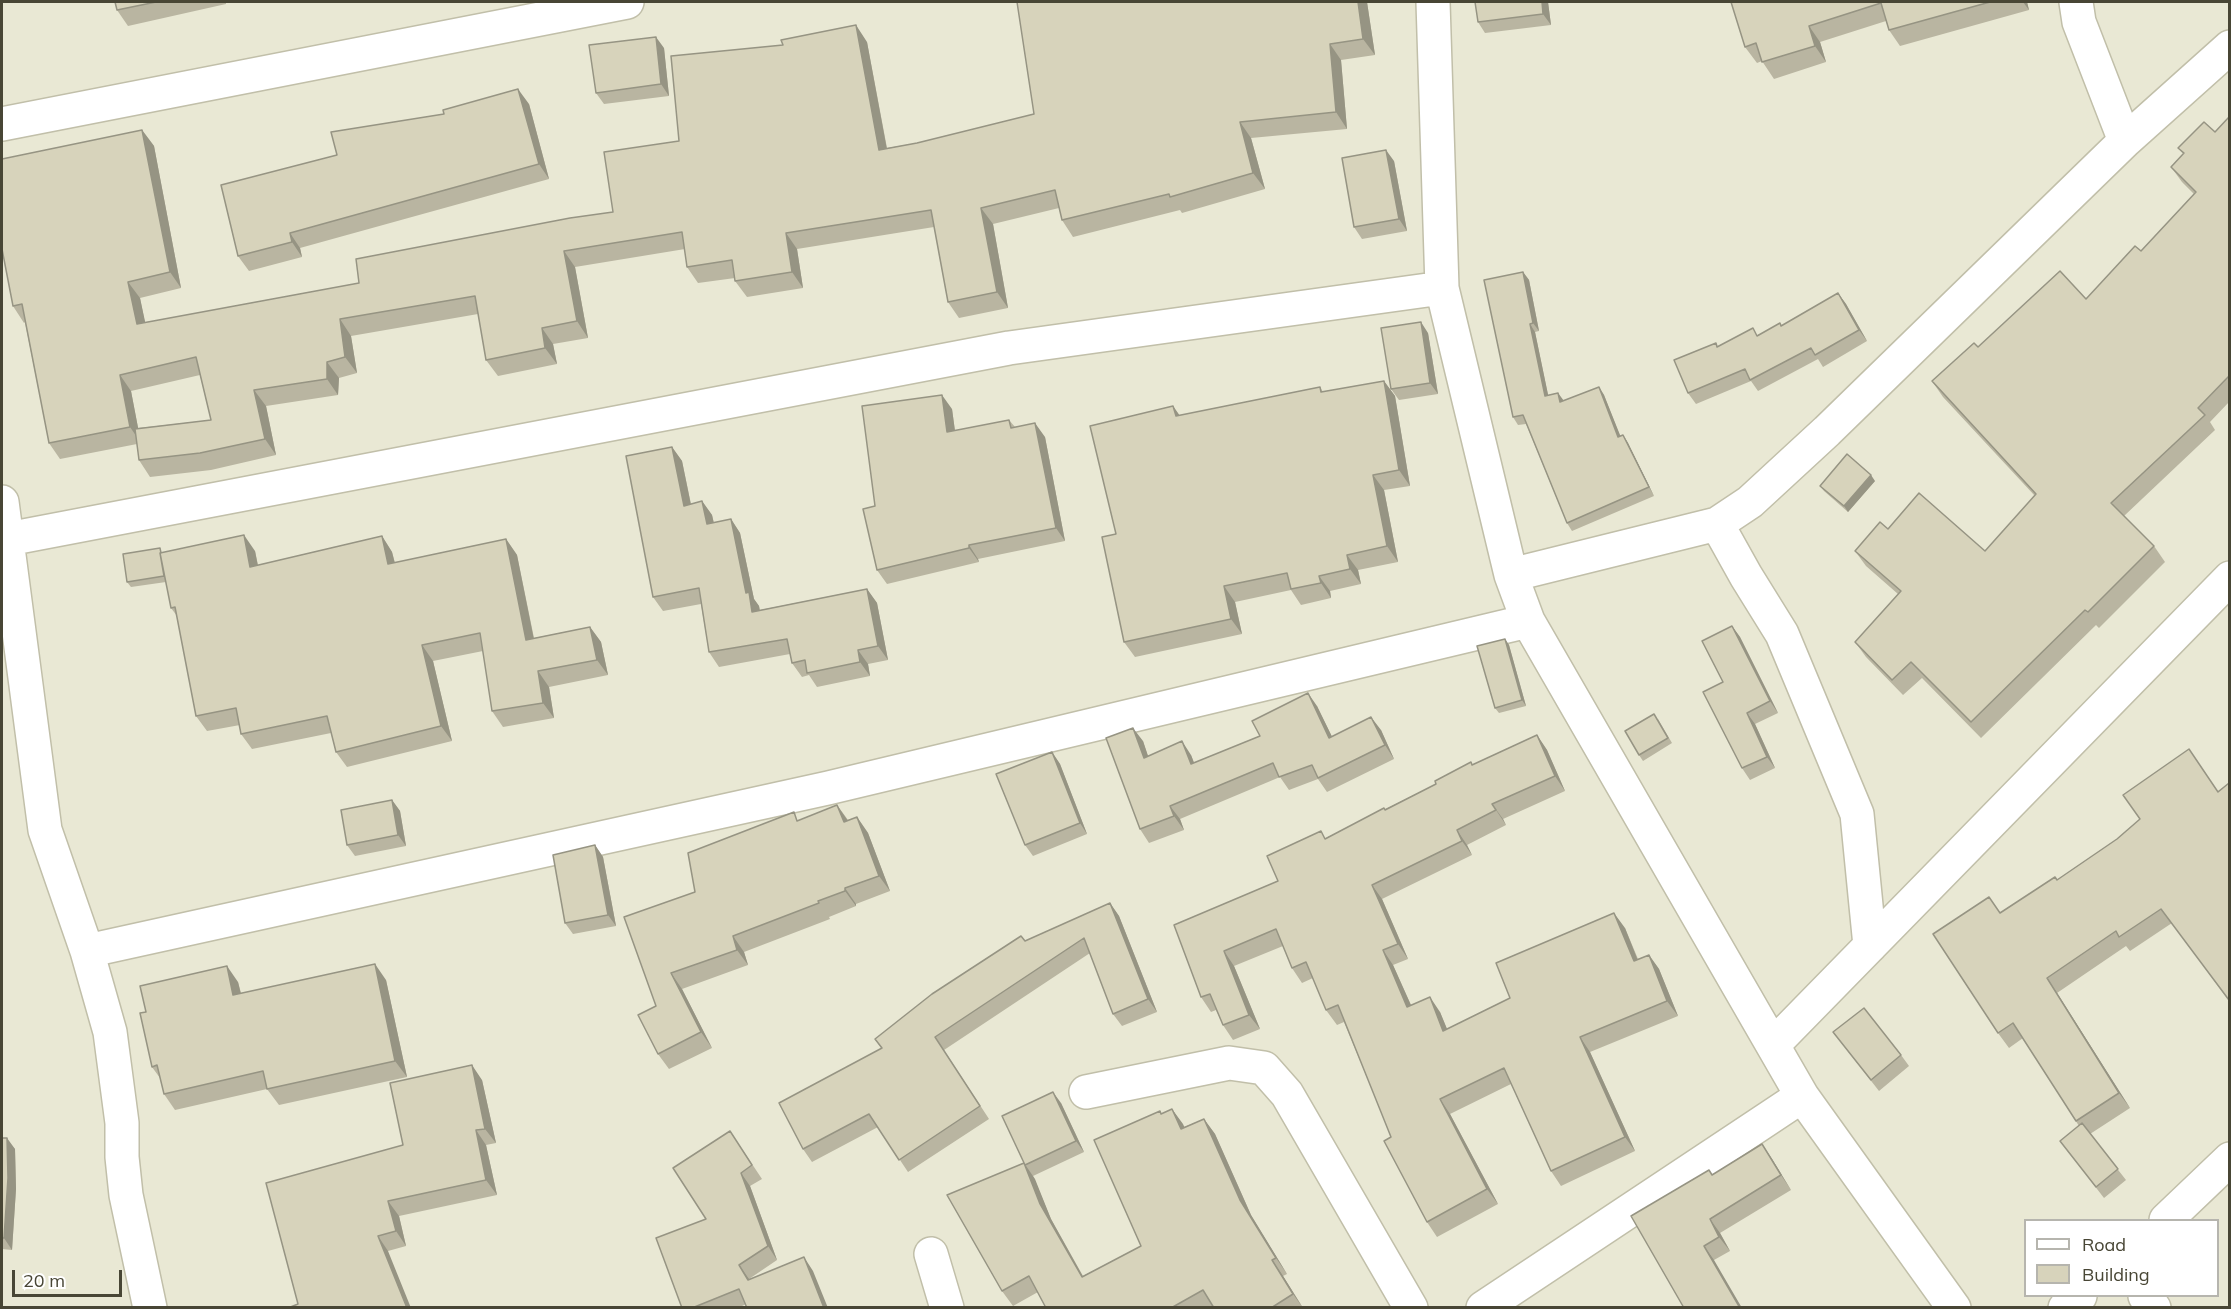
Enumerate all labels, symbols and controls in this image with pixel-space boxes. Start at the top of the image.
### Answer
legend [2024,1219,2219,1297]
text: Road [2082,1233,2126,1256]
scale bar [15,1258,124,1296]
text: Building [2082,1263,2150,1286]
text: 20 m [23,1269,65,1292]

